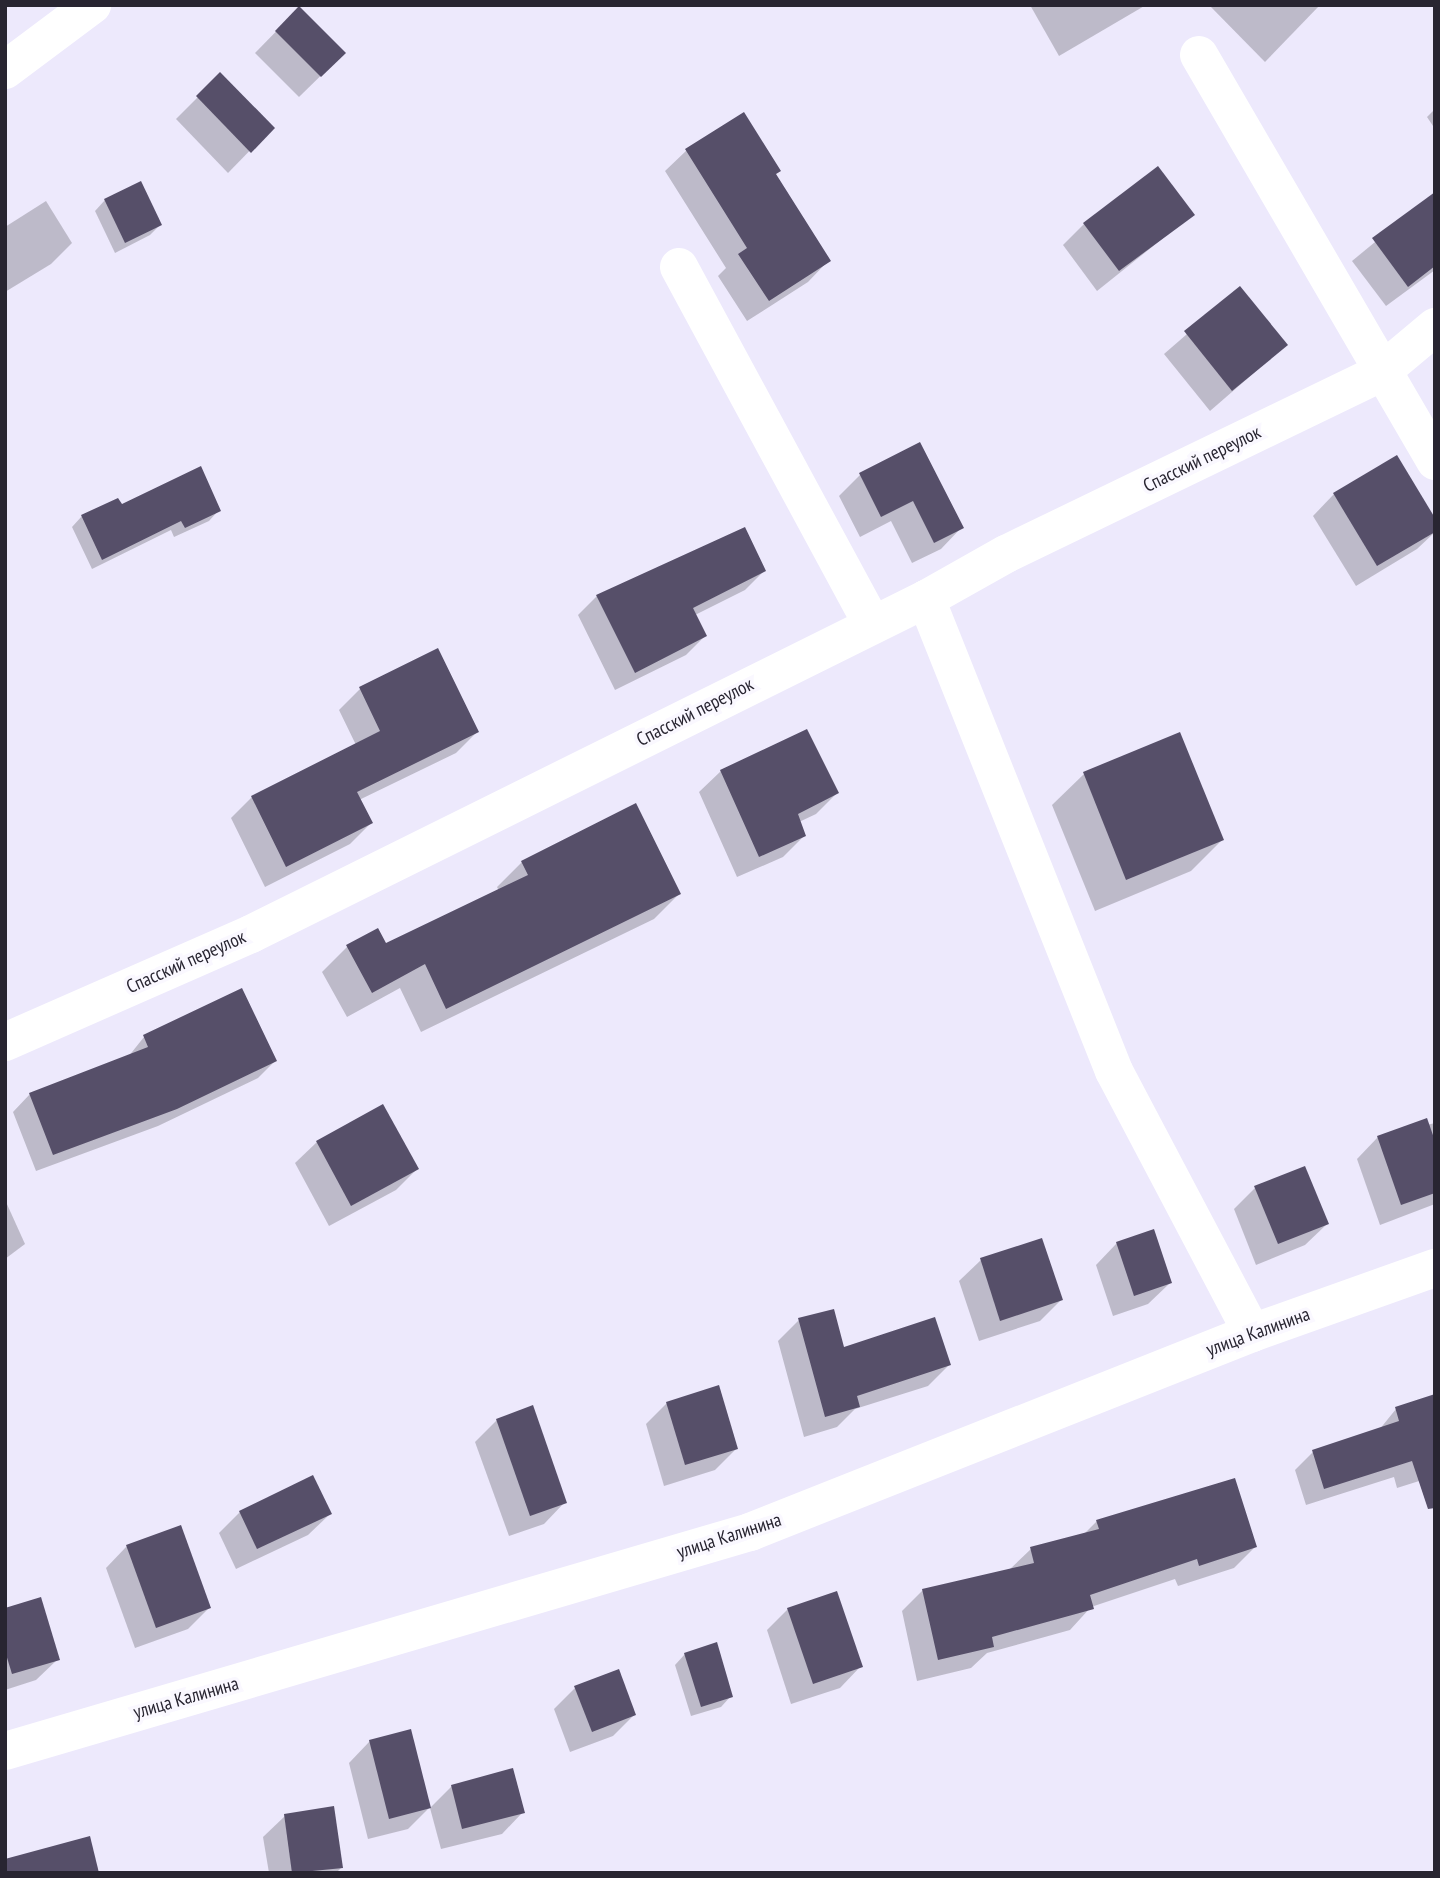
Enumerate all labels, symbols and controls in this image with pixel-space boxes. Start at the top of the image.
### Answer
street label: Спасский переулок [1140,421,1264,497]
street label: Спасский переулок [633,673,757,751]
street label: Спасский переулок [123,926,249,998]
street label: улица Калинина [1203,1303,1313,1361]
street label: улица Калинина [674,1508,784,1564]
street label: улица Калинина [131,1672,241,1724]

